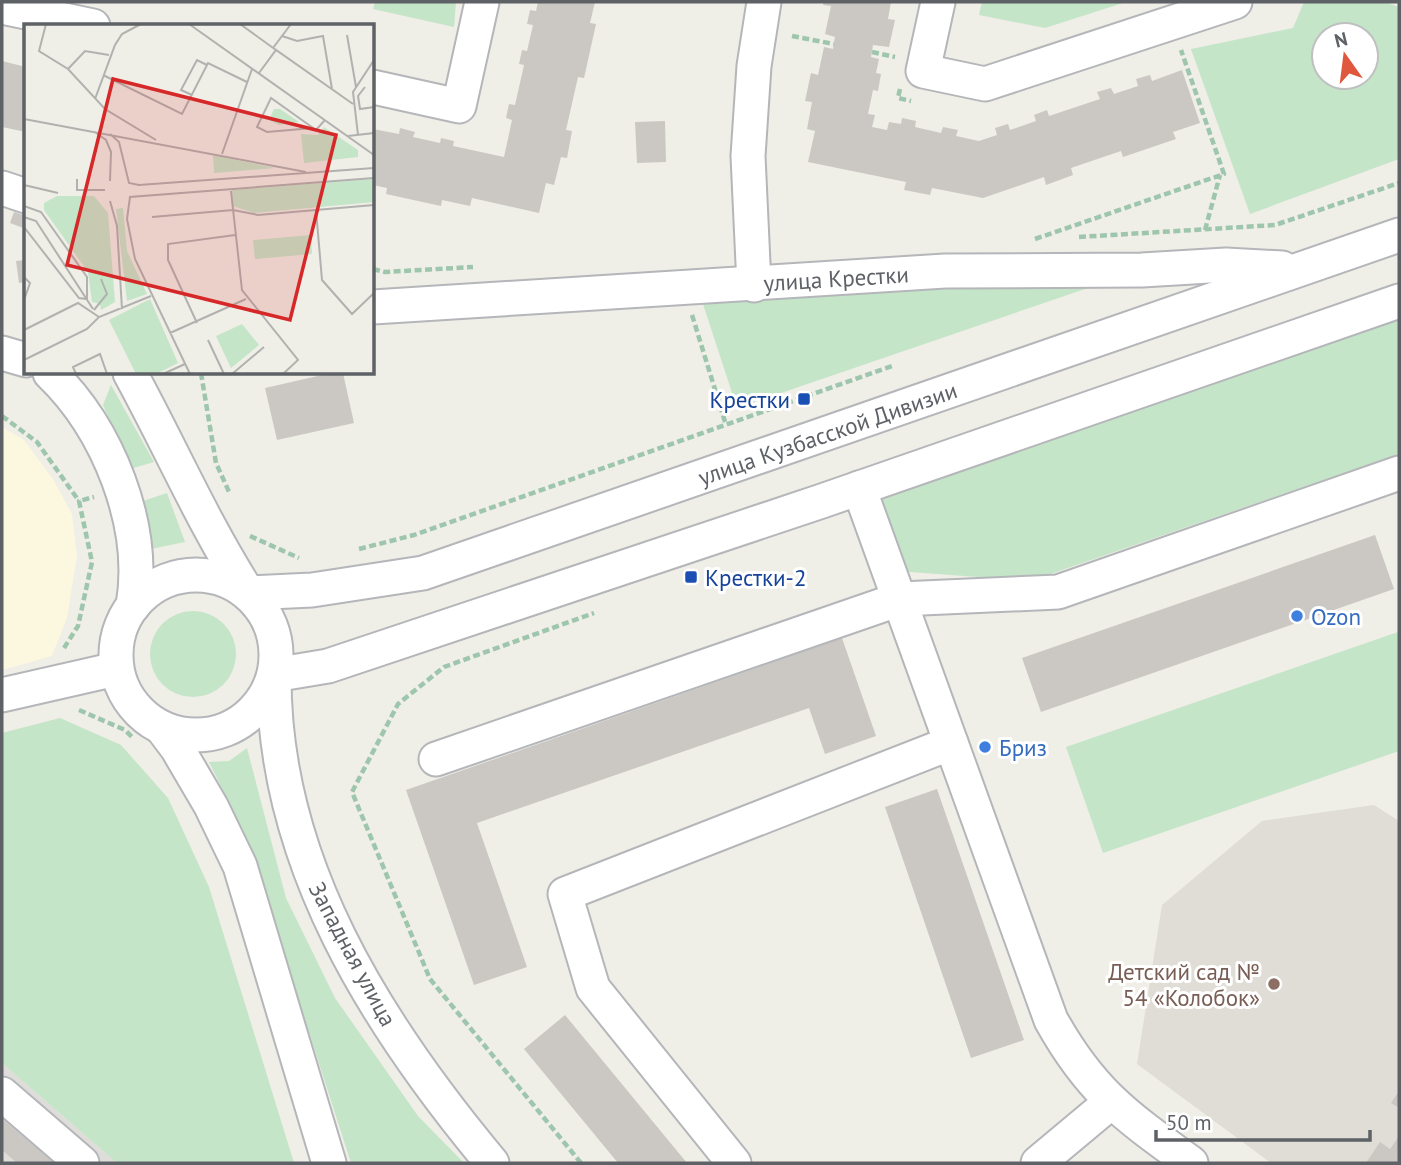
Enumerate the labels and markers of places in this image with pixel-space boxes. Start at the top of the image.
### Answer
place label: Крестки [709,385,790,414]
marker: Крестки [796,391,812,407]
place label: Крестки-2 [705,563,806,592]
marker: Крестки-2 [683,569,699,585]
place label: Ozon [1311,602,1361,631]
marker: Ozon [1289,608,1305,624]
place label: Бриз [999,733,1047,762]
marker: Бриз [977,739,993,755]
place label: Детский сад № 54 «Колобок» [1108,957,1260,1012]
marker: Детский сад № 54 «Колобок» [1266,976,1282,992]

